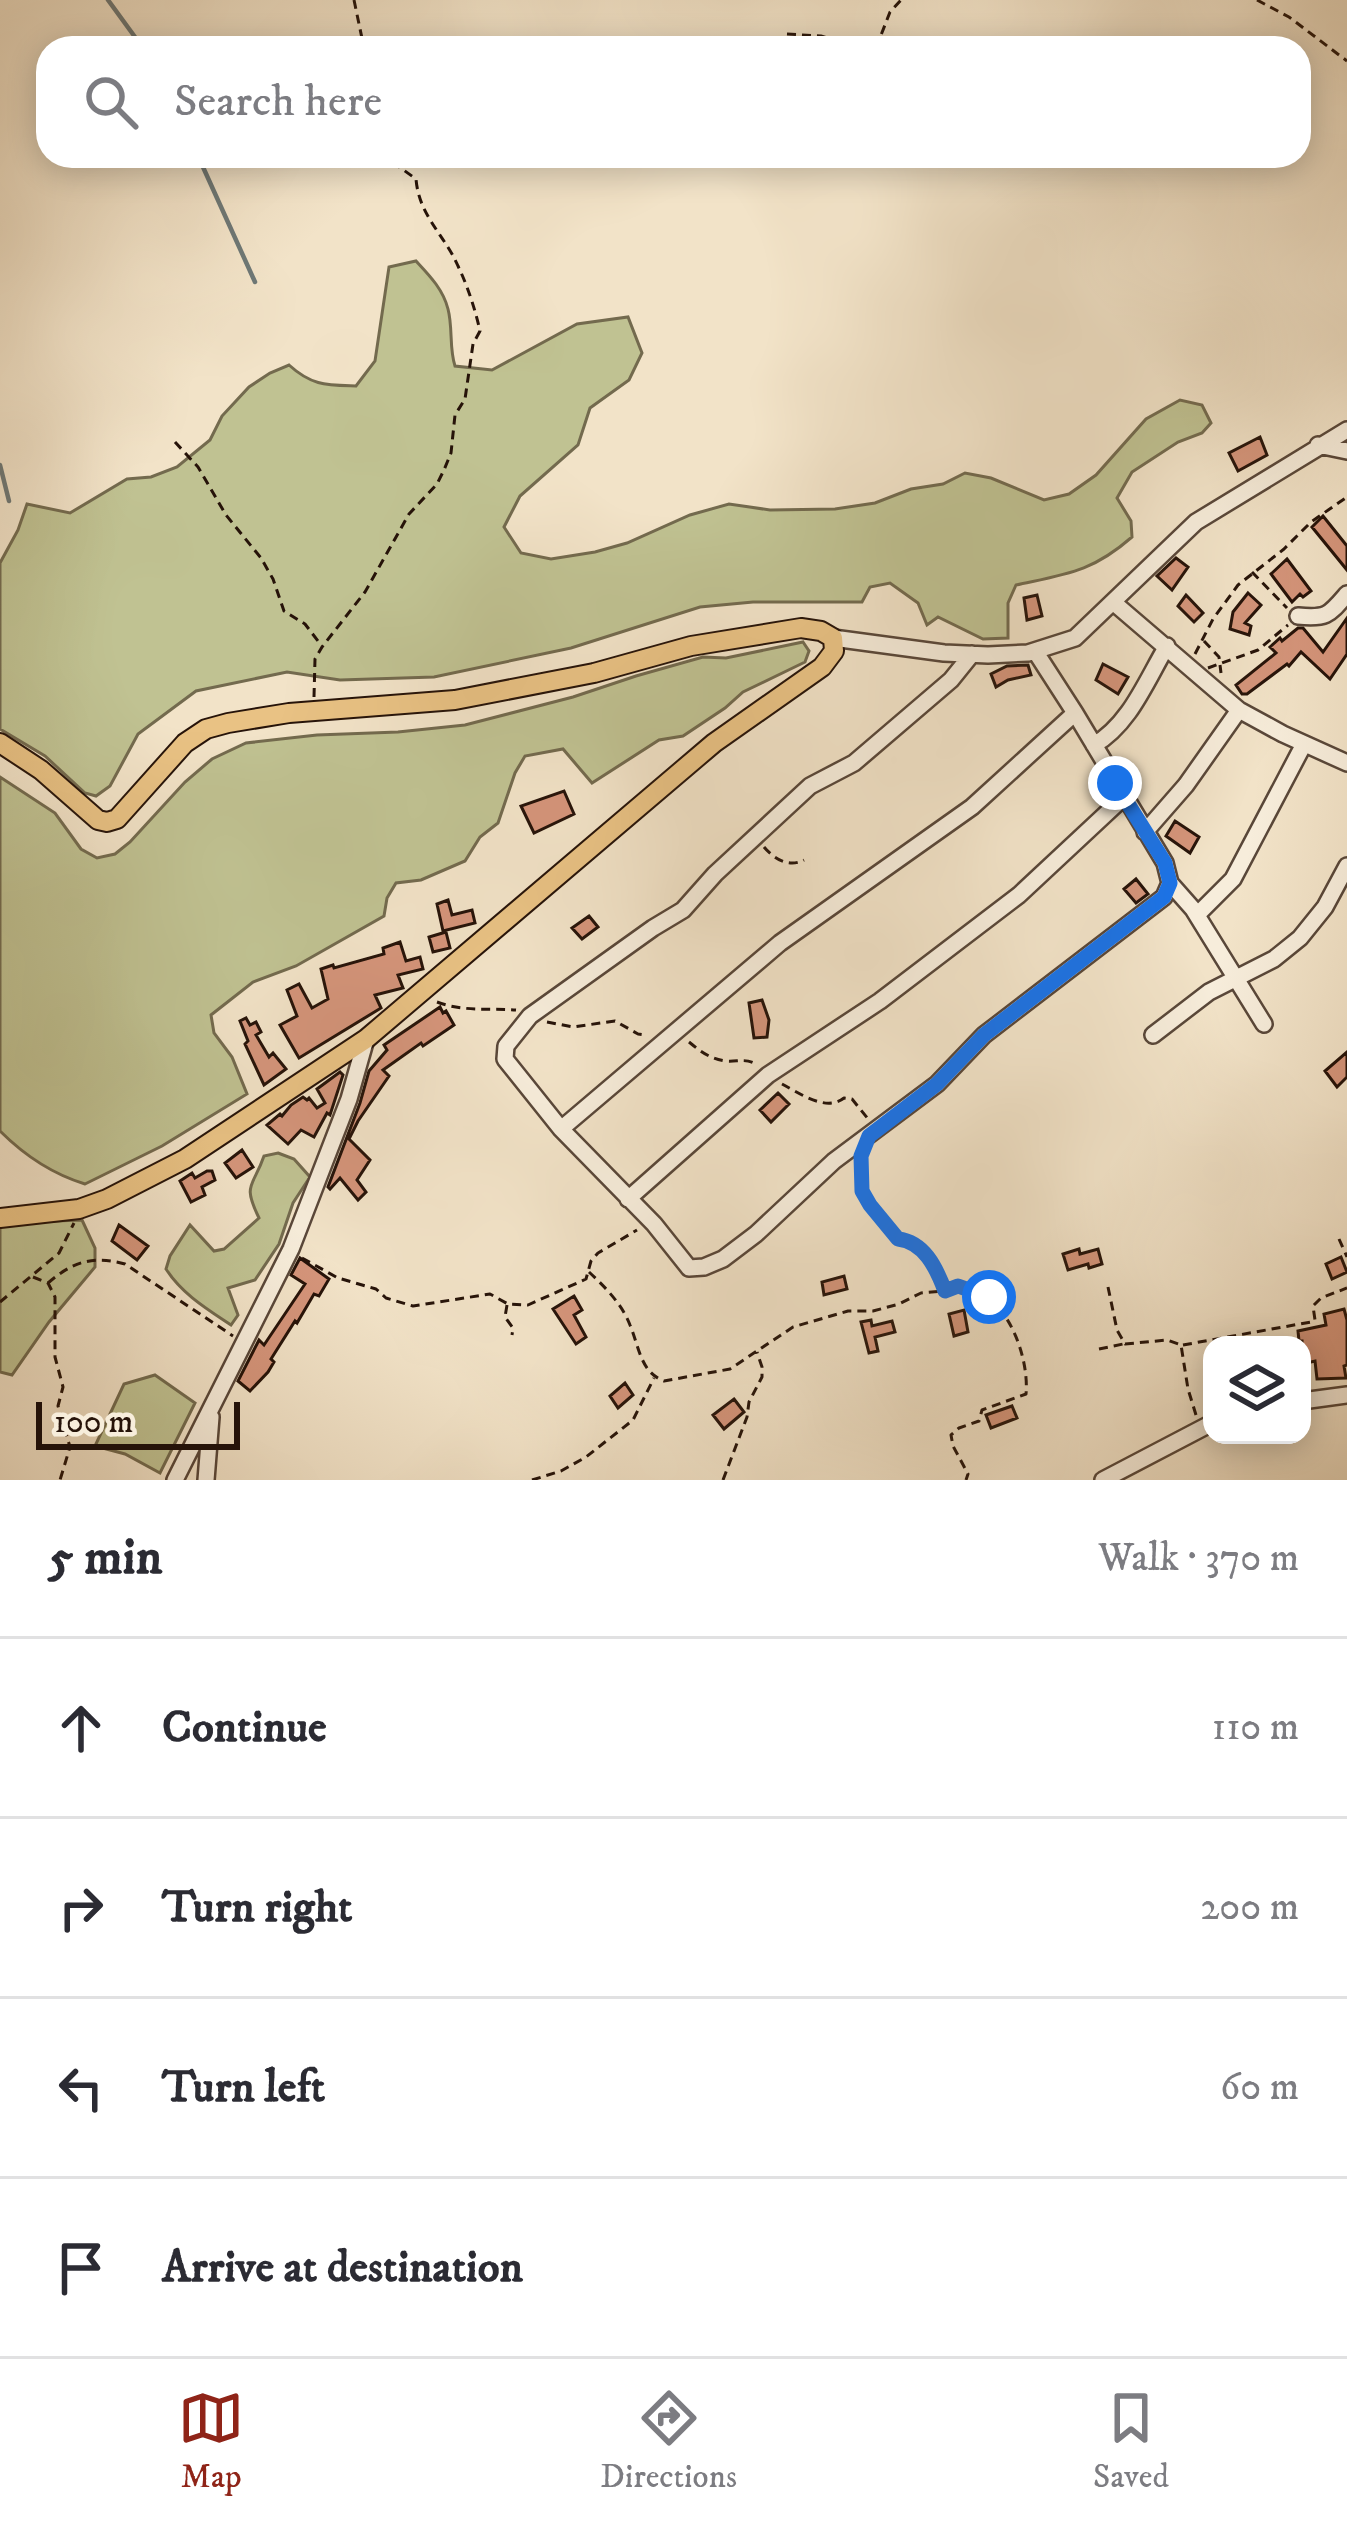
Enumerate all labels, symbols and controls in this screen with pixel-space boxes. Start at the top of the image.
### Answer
search box [36,36,1311,168]
icon: search [78,69,144,135]
text: Search here [174,74,382,130]
route end [1088,756,1142,810]
route start [962,1270,1016,1324]
map controls [1203,1336,1311,1444]
button: layers [1203,1336,1311,1444]
scale bar [36,1396,240,1449]
text: 100 m [54,1402,133,1443]
text: 5 min [48,1526,162,1590]
text: Walk · 370 m [1098,1534,1299,1583]
icon: ahead [48,1695,114,1761]
text: Continue [162,1700,327,1756]
text: 110 m [1212,1703,1299,1752]
icon: right [48,1875,114,1941]
text: Turn right [162,1880,352,1936]
text: 200 m [1200,1883,1299,1932]
icon: left [48,2055,114,2121]
text: Turn left [162,2060,325,2116]
text: 60 m [1220,2063,1299,2112]
icon: arrive [48,2235,114,2301]
text: Arrive at destination [162,2240,523,2296]
tab: Map [178,2385,244,2498]
tab: Directions [600,2385,737,2498]
tab: Saved [1093,2385,1169,2498]

